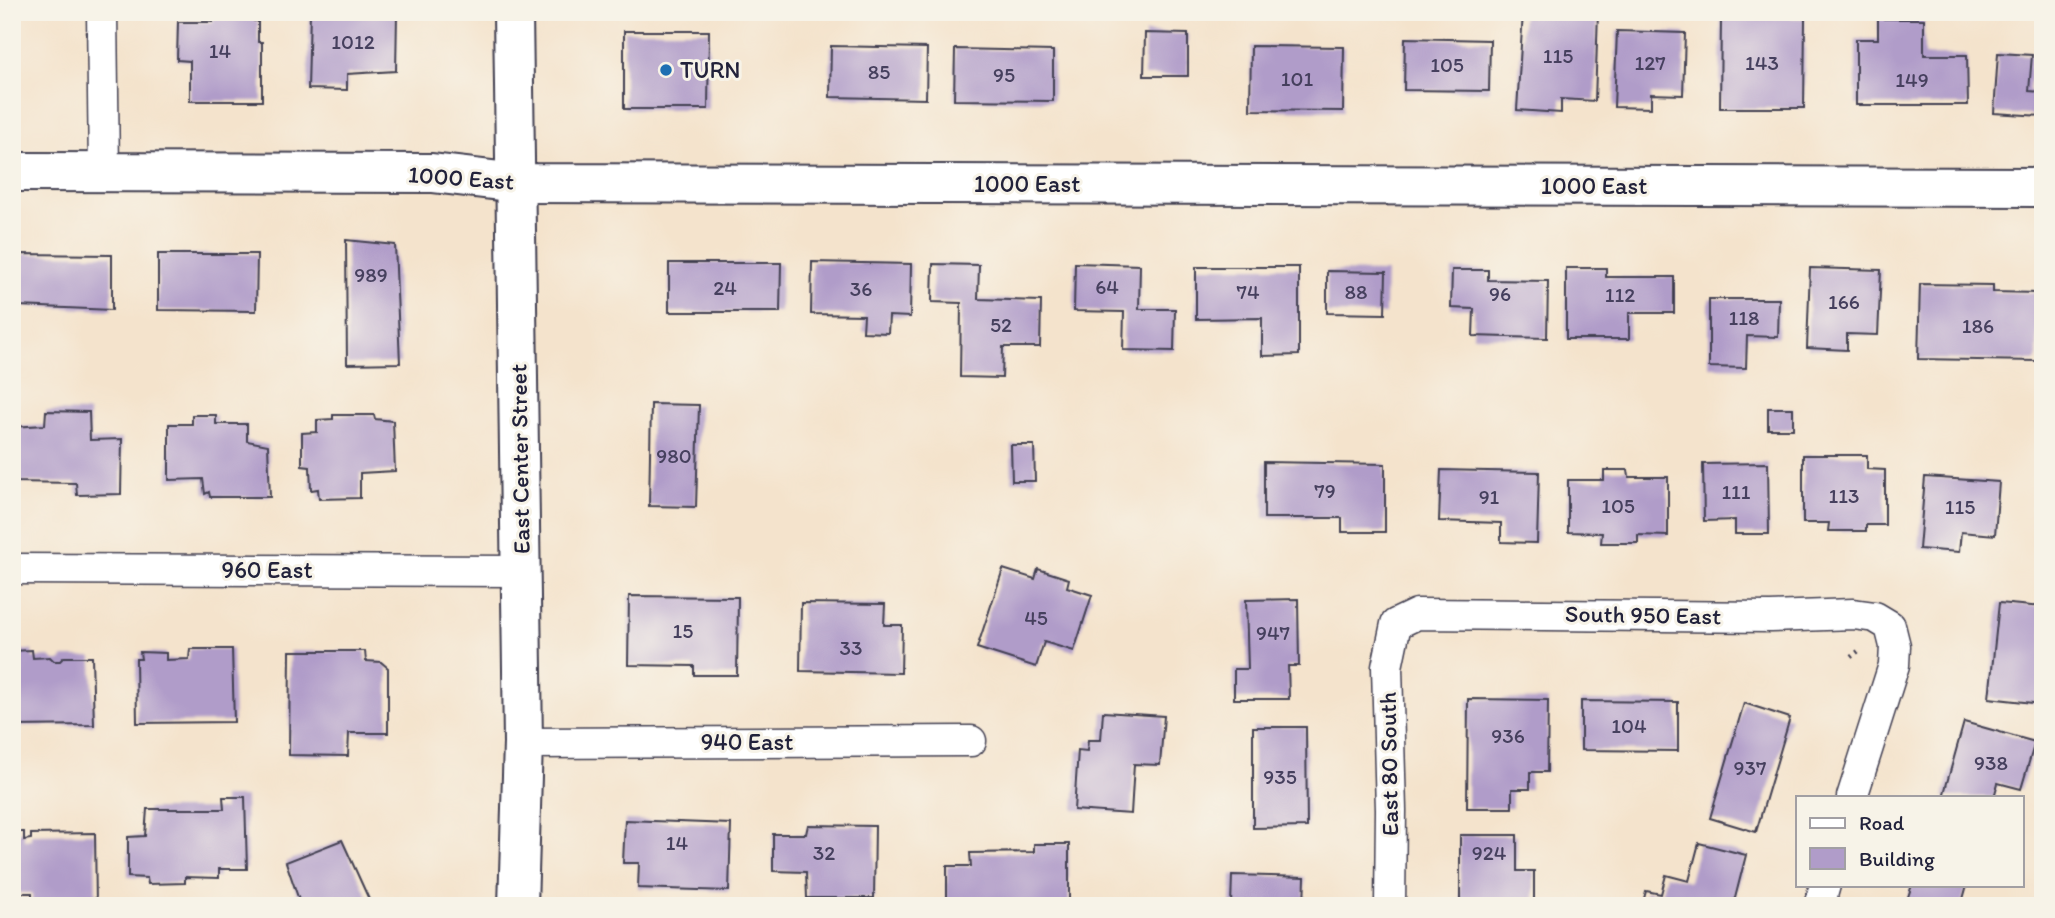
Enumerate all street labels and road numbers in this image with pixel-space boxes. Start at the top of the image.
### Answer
street label: 1000 East [407,159,515,196]
street label: 1000 East [974,169,1080,198]
street label: 1000 East [1541,171,1647,200]
street label: East Center Street [503,364,536,554]
street label: 960 East [222,555,312,584]
street label: South 950 East [1565,599,1721,630]
street label: East 80 South [1373,692,1404,836]
street label: 940 East [701,727,793,756]

